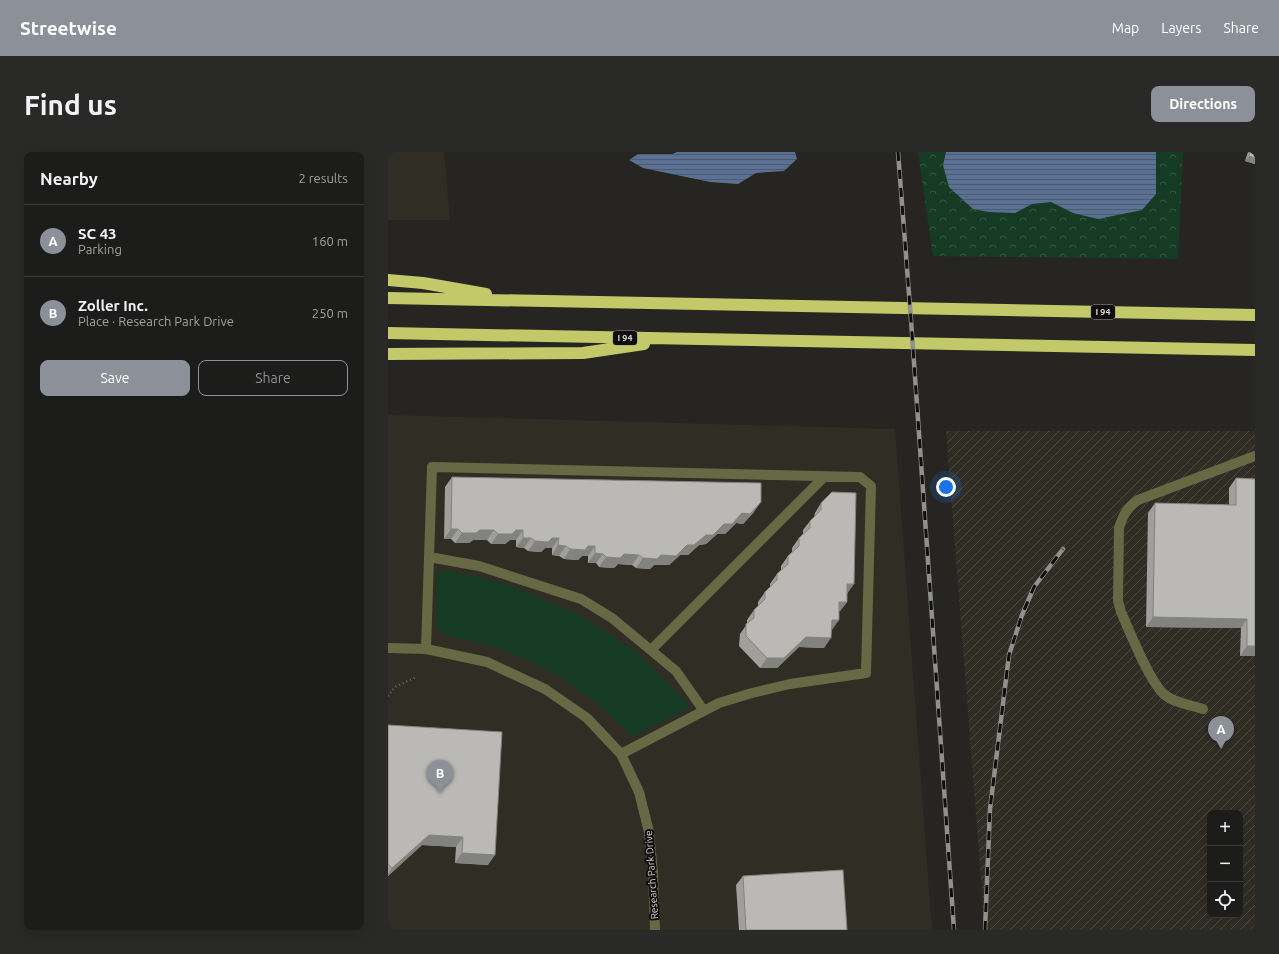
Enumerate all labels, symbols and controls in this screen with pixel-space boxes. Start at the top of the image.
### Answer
text: Streetwise [20,17,117,39]
text: Map [1112,20,1139,36]
text: Layers [1161,20,1201,36]
text: Share [1223,20,1259,36]
button: Directions [1151,86,1255,122]
text: Find us [24,89,117,120]
text: Nearby [40,169,98,188]
text: 2 results [298,171,348,185]
text: SC 43 [78,225,117,242]
text: A [48,234,58,248]
text: 160 m [312,234,348,248]
text: Parking [78,242,122,256]
text: Zoller Inc. [78,297,148,314]
road number: I 94 [1091,305,1115,319]
text: B [49,306,57,320]
text: 250 m [312,306,348,320]
text: Place · Research Park Drive [78,314,234,328]
road number: I 94 [613,331,637,345]
button: Save [40,360,190,396]
button: Share [198,360,348,396]
your location [936,477,956,497]
pin: A [1208,716,1234,749]
pin: B [427,760,453,793]
map controls [1207,810,1243,918]
button: + [1207,810,1243,846]
street label: Research Park Drive [643,830,660,920]
button: − [1207,846,1243,882]
button: locate [1207,882,1243,918]

